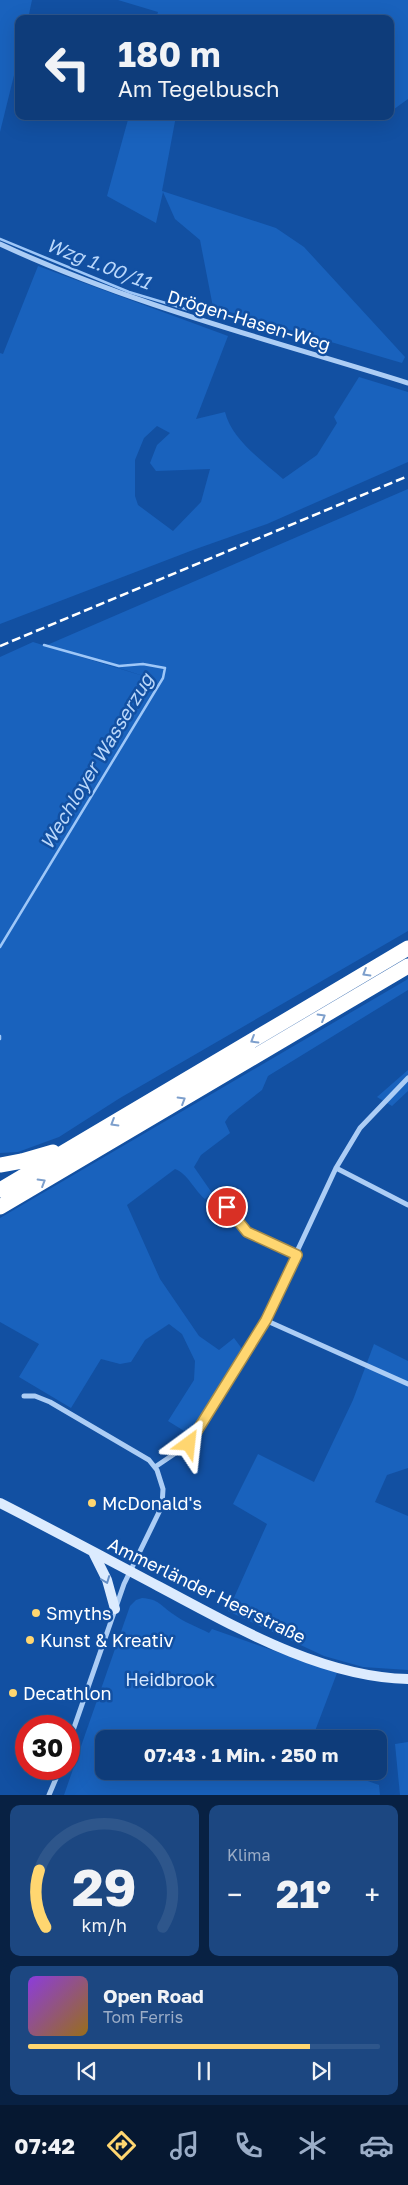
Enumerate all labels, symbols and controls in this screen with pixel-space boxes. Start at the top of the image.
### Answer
text: 180 m [118,33,221,75]
icon: left [35,35,100,100]
text: Am Tegelbusch [118,75,279,102]
water label: Wzg 1.00/11 [44,233,155,294]
street label: Drögen-Hasen-Weg [165,285,333,355]
water label: Wechloyer Wasserzug [34,668,158,853]
one-way arrow [363,967,372,977]
one-way arrow [316,1013,325,1023]
one-way arrow [250,1033,259,1043]
one-way arrow [176,1096,185,1106]
one-way arrow [110,1116,119,1126]
one-way arrow [36,1179,45,1189]
pin [206,1186,248,1228]
icon: arrive [213,1193,241,1221]
position arrow [162,1417,214,1469]
place label: McDonald's [102,1492,202,1514]
marker: McDonald's [86,1497,98,1509]
street label: Ammerländer Heerstraße [104,1532,310,1648]
one-way arrow [100,1575,110,1583]
place label: Smyths [46,1602,112,1624]
marker: Smyths [30,1607,42,1619]
place label: Kunst & Kreativ [40,1629,174,1651]
marker: Kunst & Kreativ [24,1634,36,1646]
park label: Heidbrook [125,1668,215,1690]
place label: Decathlon [23,1682,112,1704]
marker: Decathlon [7,1687,19,1699]
speed limit sign: 30 [15,1715,80,1780]
text: 07:43 · 1 Min. · 250 m [144,1743,338,1766]
text: Klima [227,1845,271,1865]
text: 29 [72,1855,137,1917]
text: 21° [276,1871,331,1916]
text: − [227,1878,242,1911]
text: + [365,1878,380,1911]
text: km/h [82,1914,127,1936]
text: Open Road [103,1984,204,2007]
text: Tom Ferris [103,2007,183,2027]
icon: previous [73,2057,101,2085]
icon: pause [190,2057,218,2085]
icon: next [307,2057,335,2085]
icon: directions [104,2128,139,2163]
icon: music [167,2128,202,2163]
icon: phone [231,2128,266,2163]
icon: climate [295,2128,330,2163]
icon: car [359,2128,394,2163]
text: 07:42 [14,2132,75,2159]

